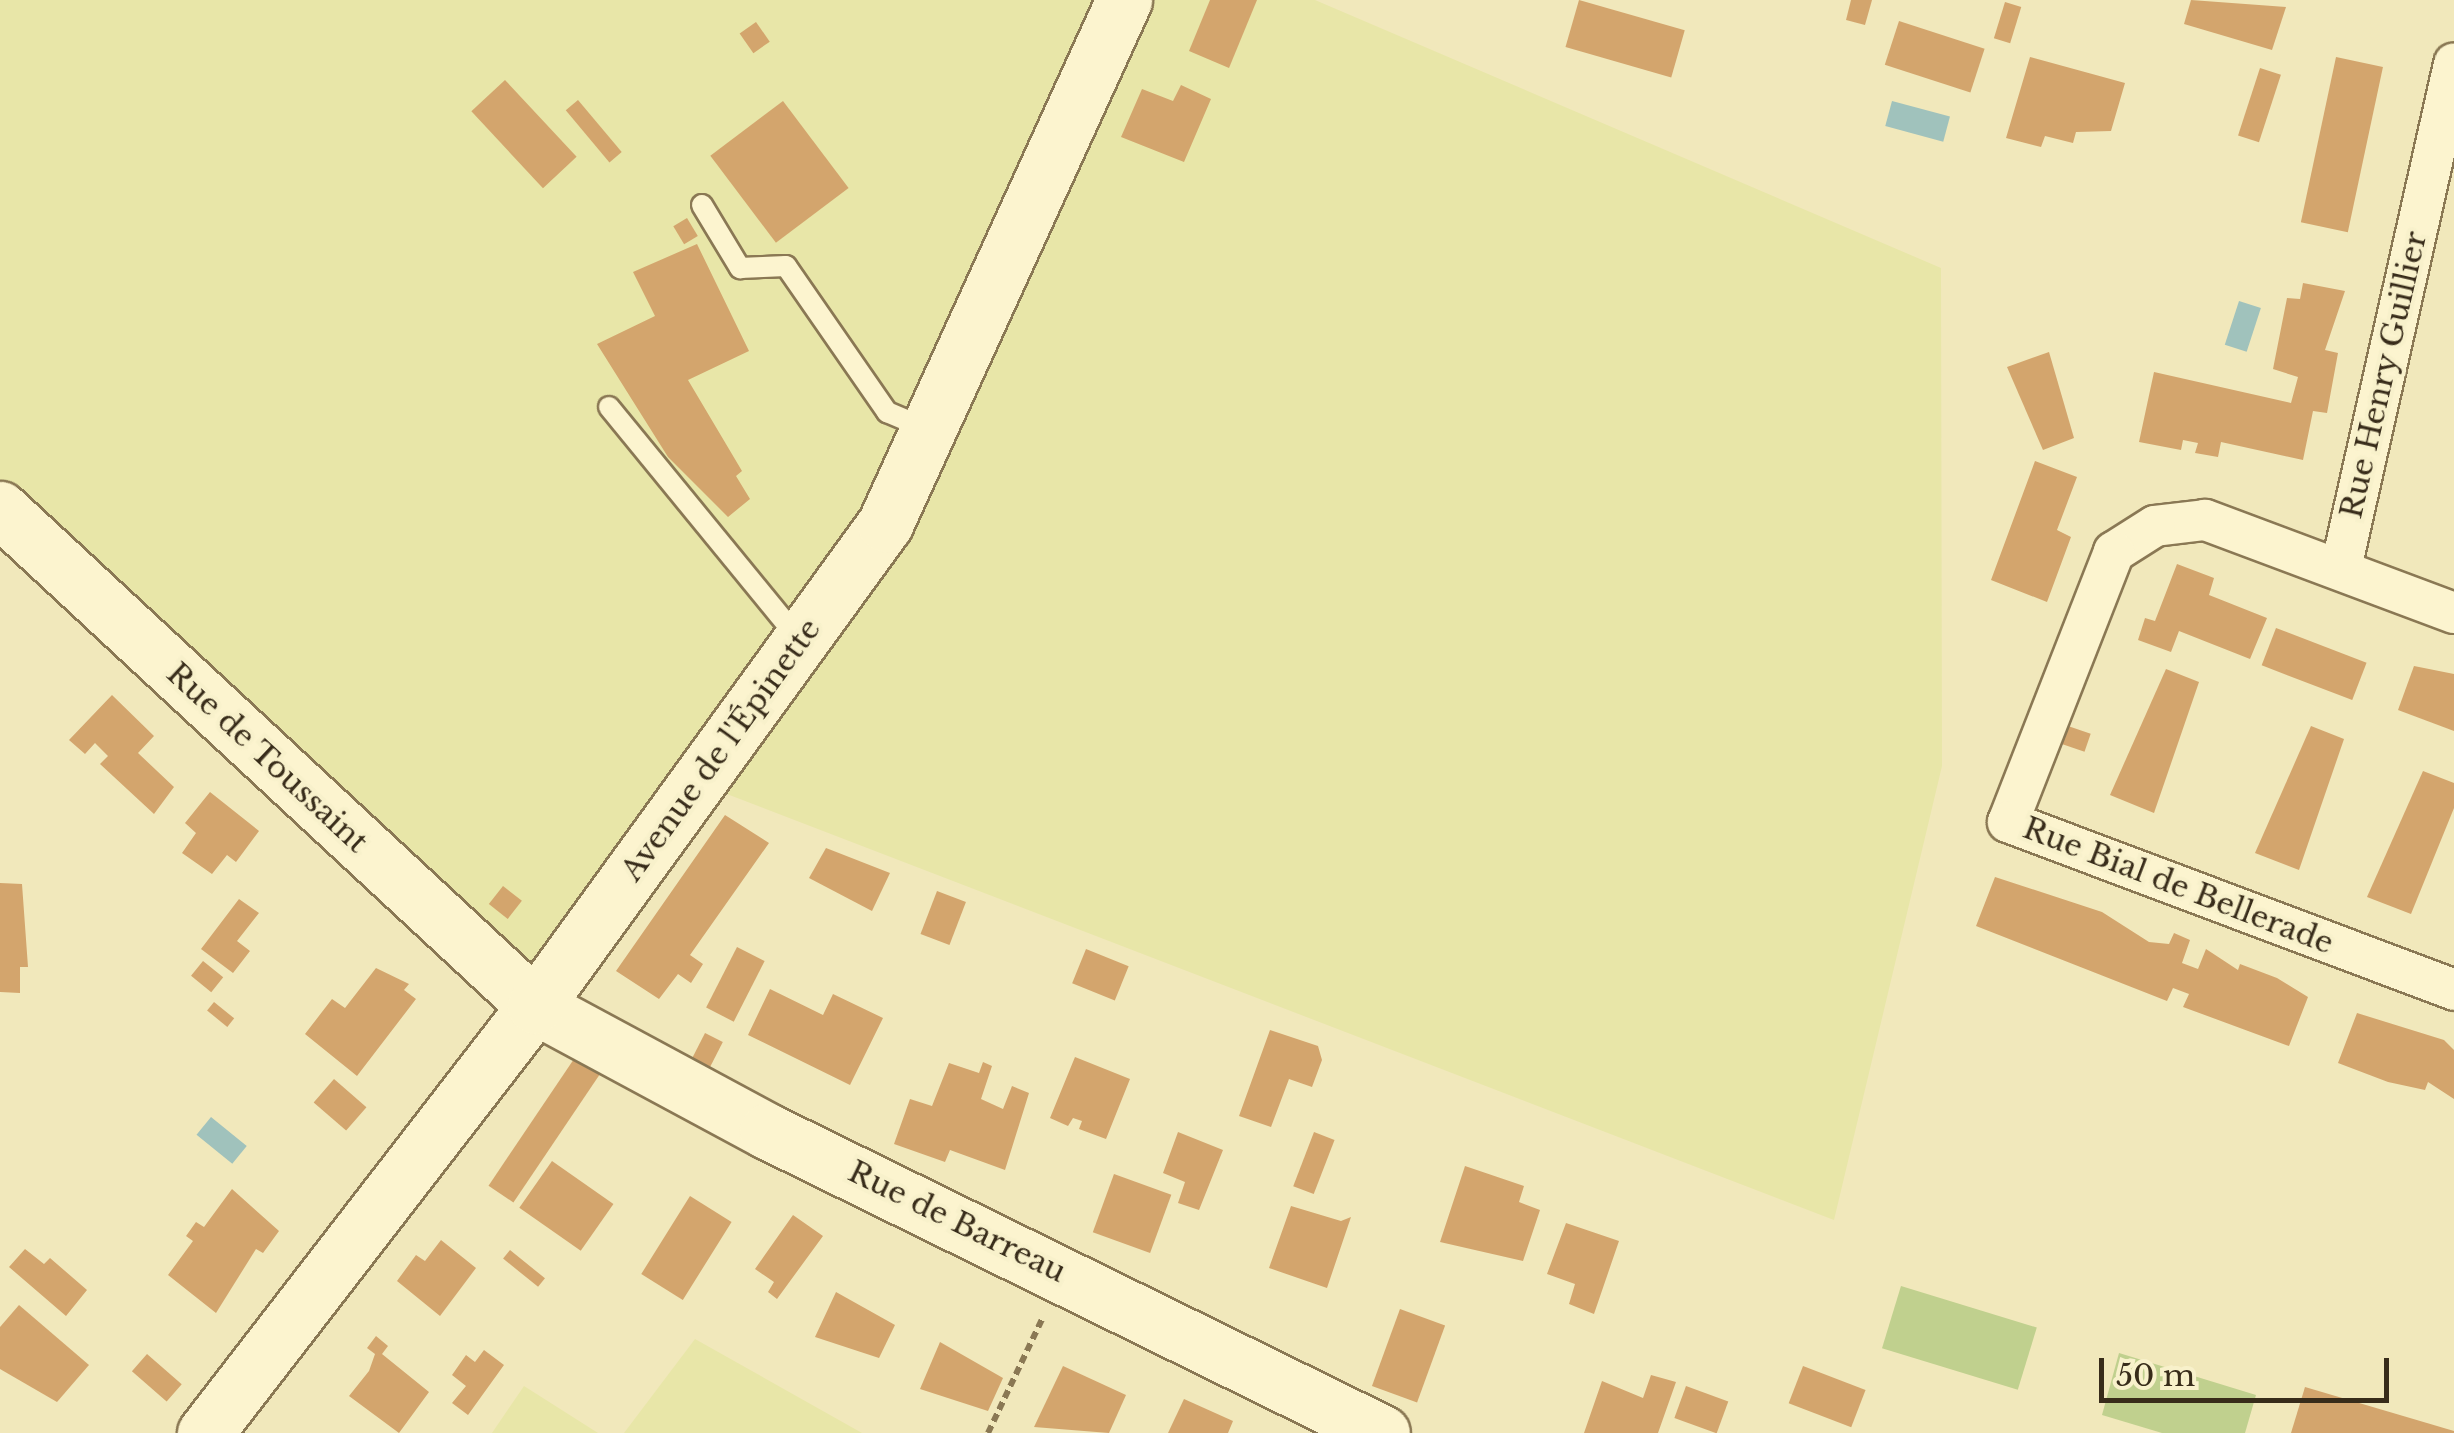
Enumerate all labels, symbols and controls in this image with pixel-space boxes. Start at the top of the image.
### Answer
street label: Rue Henry Guillier [2333,228,2435,522]
street label: Avenue de l'Épinette [614,612,828,888]
street label: Rue de Toussaint [159,655,375,861]
street label: Rue Bial de Bellerade [2018,810,2338,962]
street label: Rue de Barreau [842,1154,1072,1290]
scale bar [2104,1338,2394,1400]
text: 50 m [2116,1357,2195,1394]

